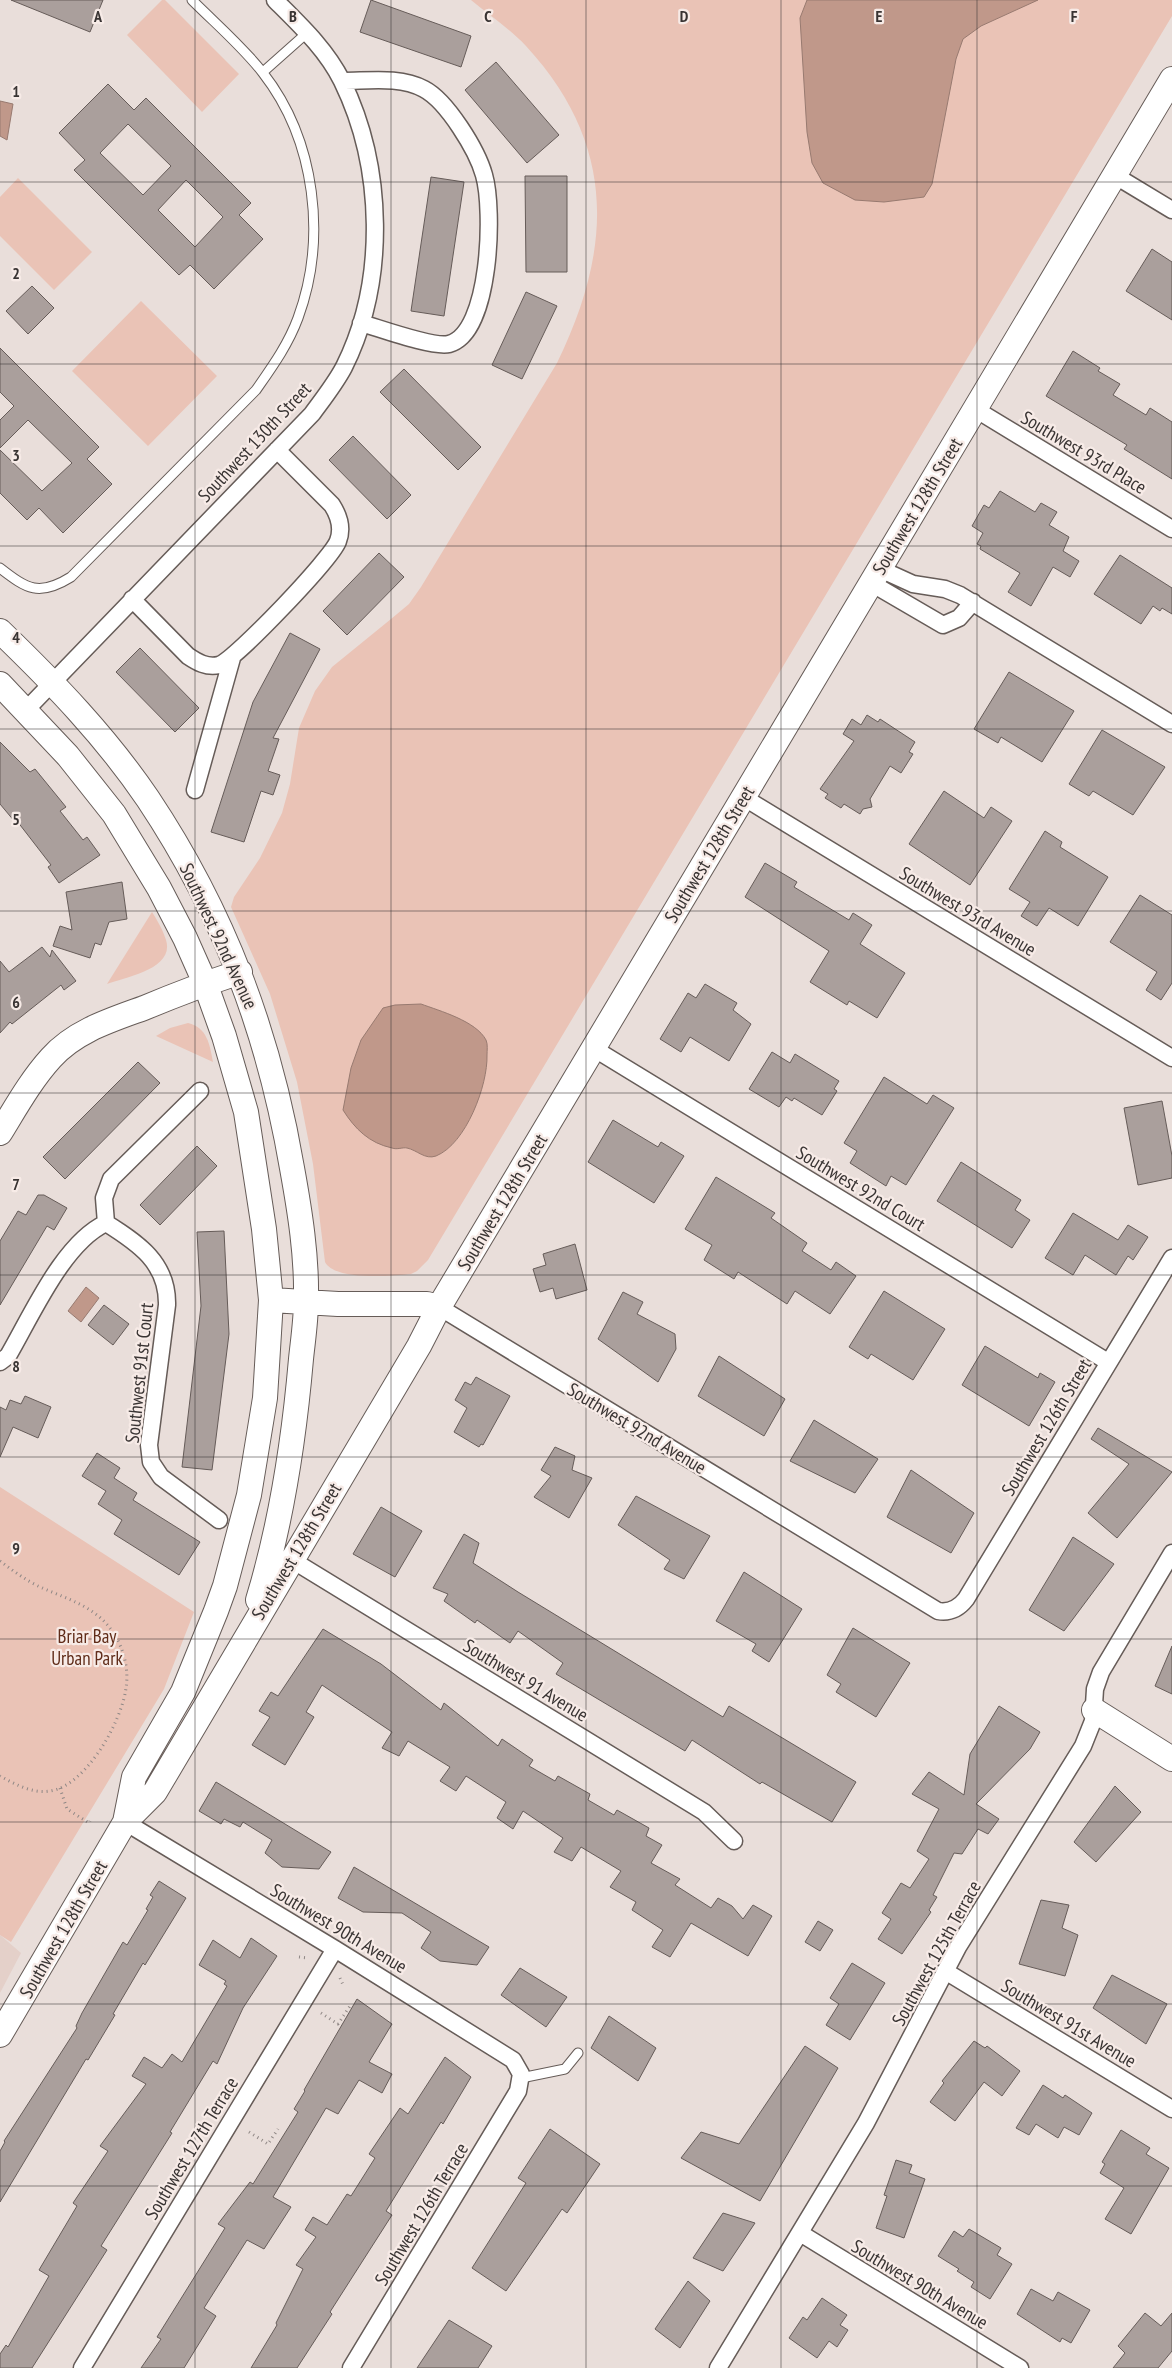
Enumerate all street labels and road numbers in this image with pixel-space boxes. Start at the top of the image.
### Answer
street label: Southwest 130th Street [192,376,316,507]
street label: Southwest 93rd Place [1017,405,1151,499]
street label: Southwest 128th Street [867,433,968,579]
street label: Southwest 128th Street [659,781,760,927]
street label: Southwest 92nd Avenue [175,859,263,1013]
street label: Southwest 93rd Avenue [895,861,1041,961]
street label: Southwest 128th Street [452,1129,553,1275]
street label: Southwest 92nd Court [792,1140,930,1236]
street label: Southwest 91st Court [120,1301,158,1444]
street label: Southwest 126th Street [996,1354,1097,1500]
street label: Southwest 92nd Avenue [563,1377,711,1479]
street label: Southwest 128th Street [246,1478,347,1624]
street label: Southwest 91 Avenue [459,1633,593,1727]
street label: Southwest 128th Street [14,1855,113,2002]
street label: Southwest 125th Terrace [886,1876,986,2030]
street label: Southwest 90th Avenue [266,1878,412,1978]
street label: Southwest 91st Avenue [997,1973,1141,2073]
street label: Southwest 127th Terrace [139,2072,243,2224]
street label: Southwest 126th Terrace [369,2138,473,2290]
street label: Southwest 90th Avenue [847,2234,993,2334]

